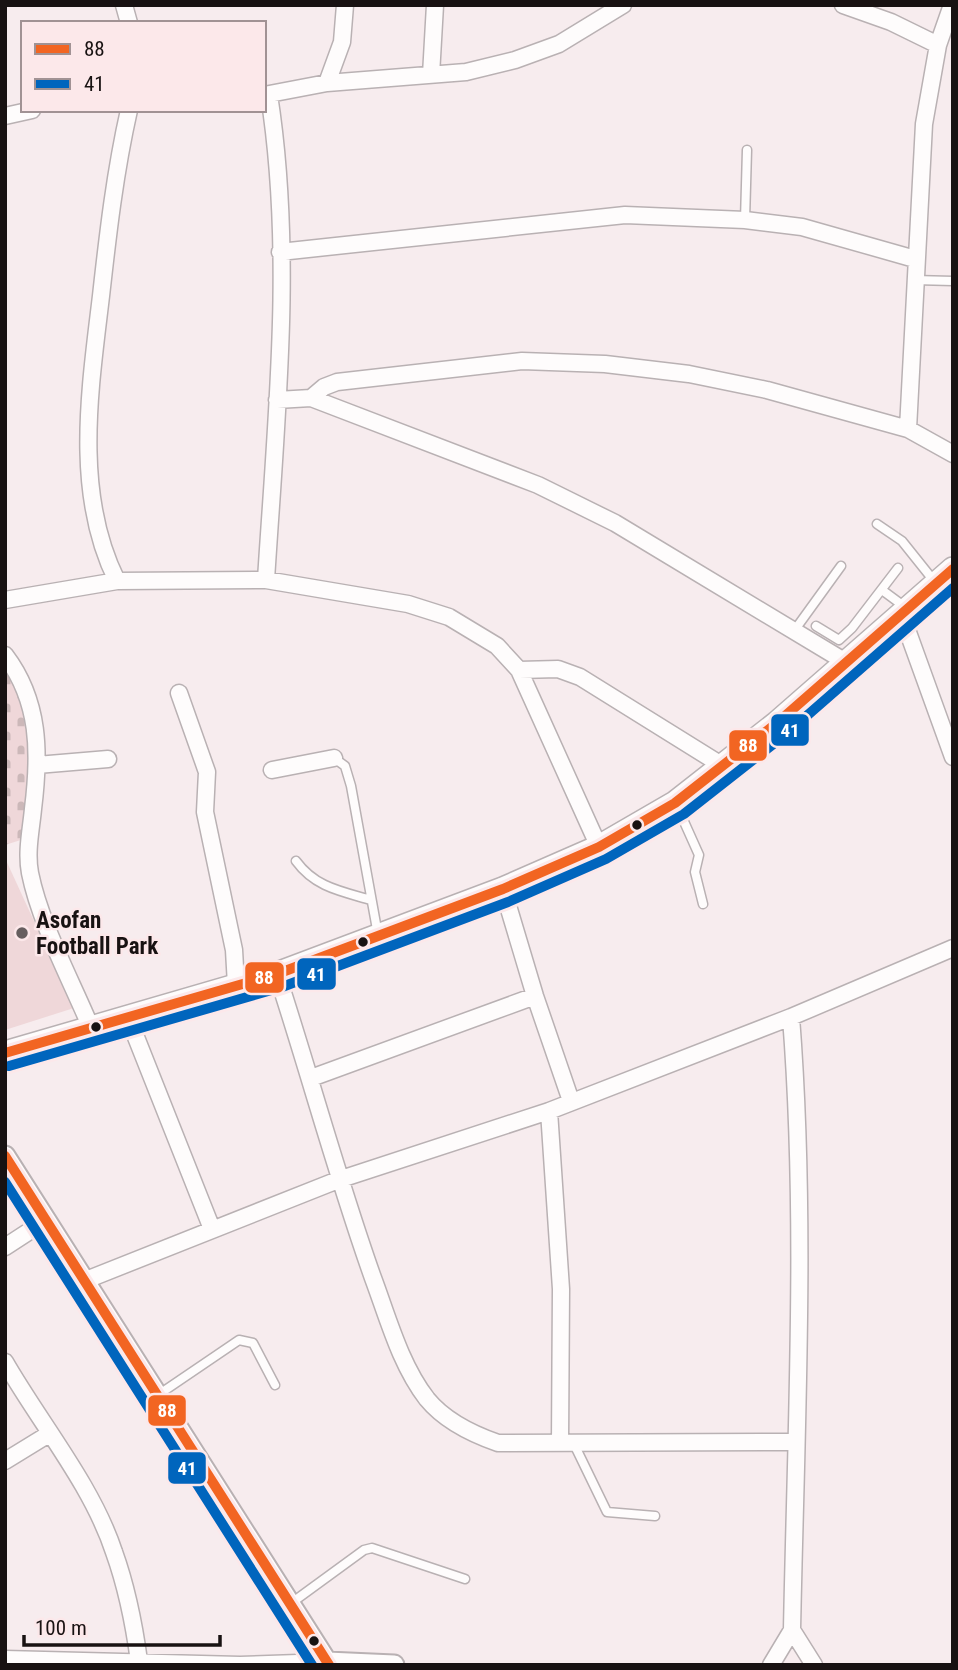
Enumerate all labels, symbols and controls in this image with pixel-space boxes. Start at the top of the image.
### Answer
legend [21,21,266,112]
text: 88 [84,37,105,61]
text: 41 [84,72,105,96]
line badge: 41 [770,713,810,747]
text: 41 [780,719,800,742]
line badge: 88 [728,729,768,762]
text: 88 [738,734,758,757]
unlabelled marker [630,818,644,832]
place label: Asofan Football Park [36,907,159,960]
marker: Asofan Football Park [14,925,30,941]
unlabelled marker [356,935,370,949]
line badge: 41 [296,957,337,991]
line badge: 88 [244,961,285,994]
text: 41 [306,963,326,986]
text: 88 [254,966,274,989]
unlabelled marker [89,1020,103,1034]
line badge: 88 [147,1394,187,1427]
text: 88 [157,1399,177,1422]
line badge: 41 [167,1451,207,1485]
text: 41 [177,1457,197,1480]
scale bar [24,1604,220,1648]
text: 100 m [35,1616,87,1640]
unlabelled marker [307,1634,321,1648]

